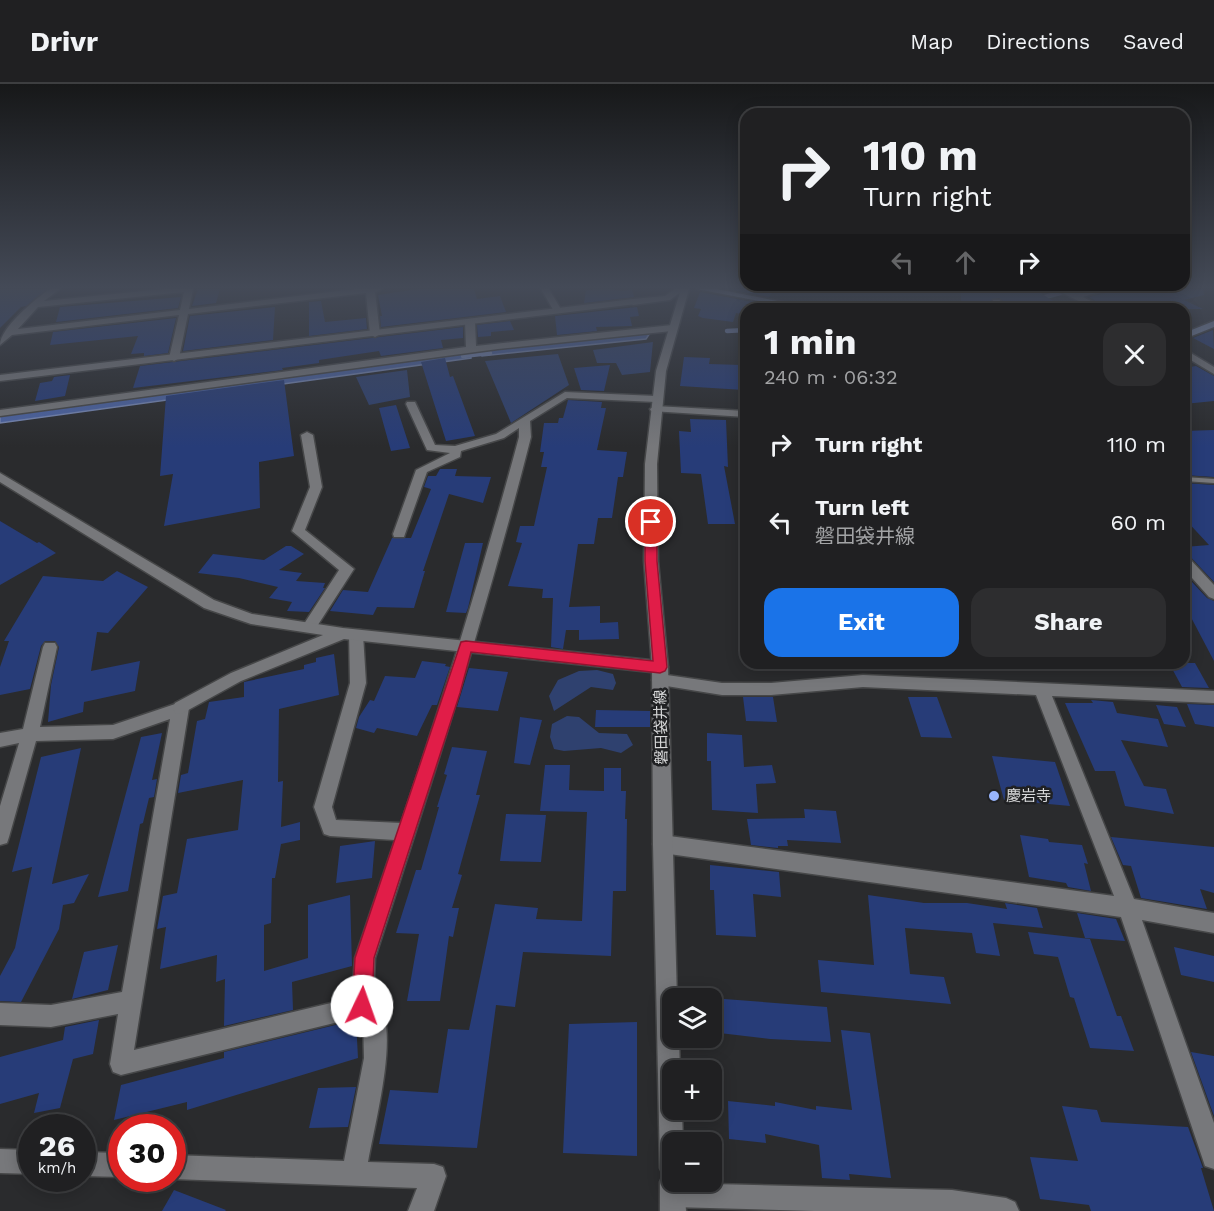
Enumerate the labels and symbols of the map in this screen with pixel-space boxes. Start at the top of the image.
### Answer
pin [625,496,676,547]
street label: 磐田袋井線 [651,689,671,765]
place label: 慶岩寺 [1006,787,1051,805]
marker: 慶岩寺 [987,789,1001,803]
position arrow [330,974,394,1038]
speed limit sign: 30 [108,1114,186,1192]

